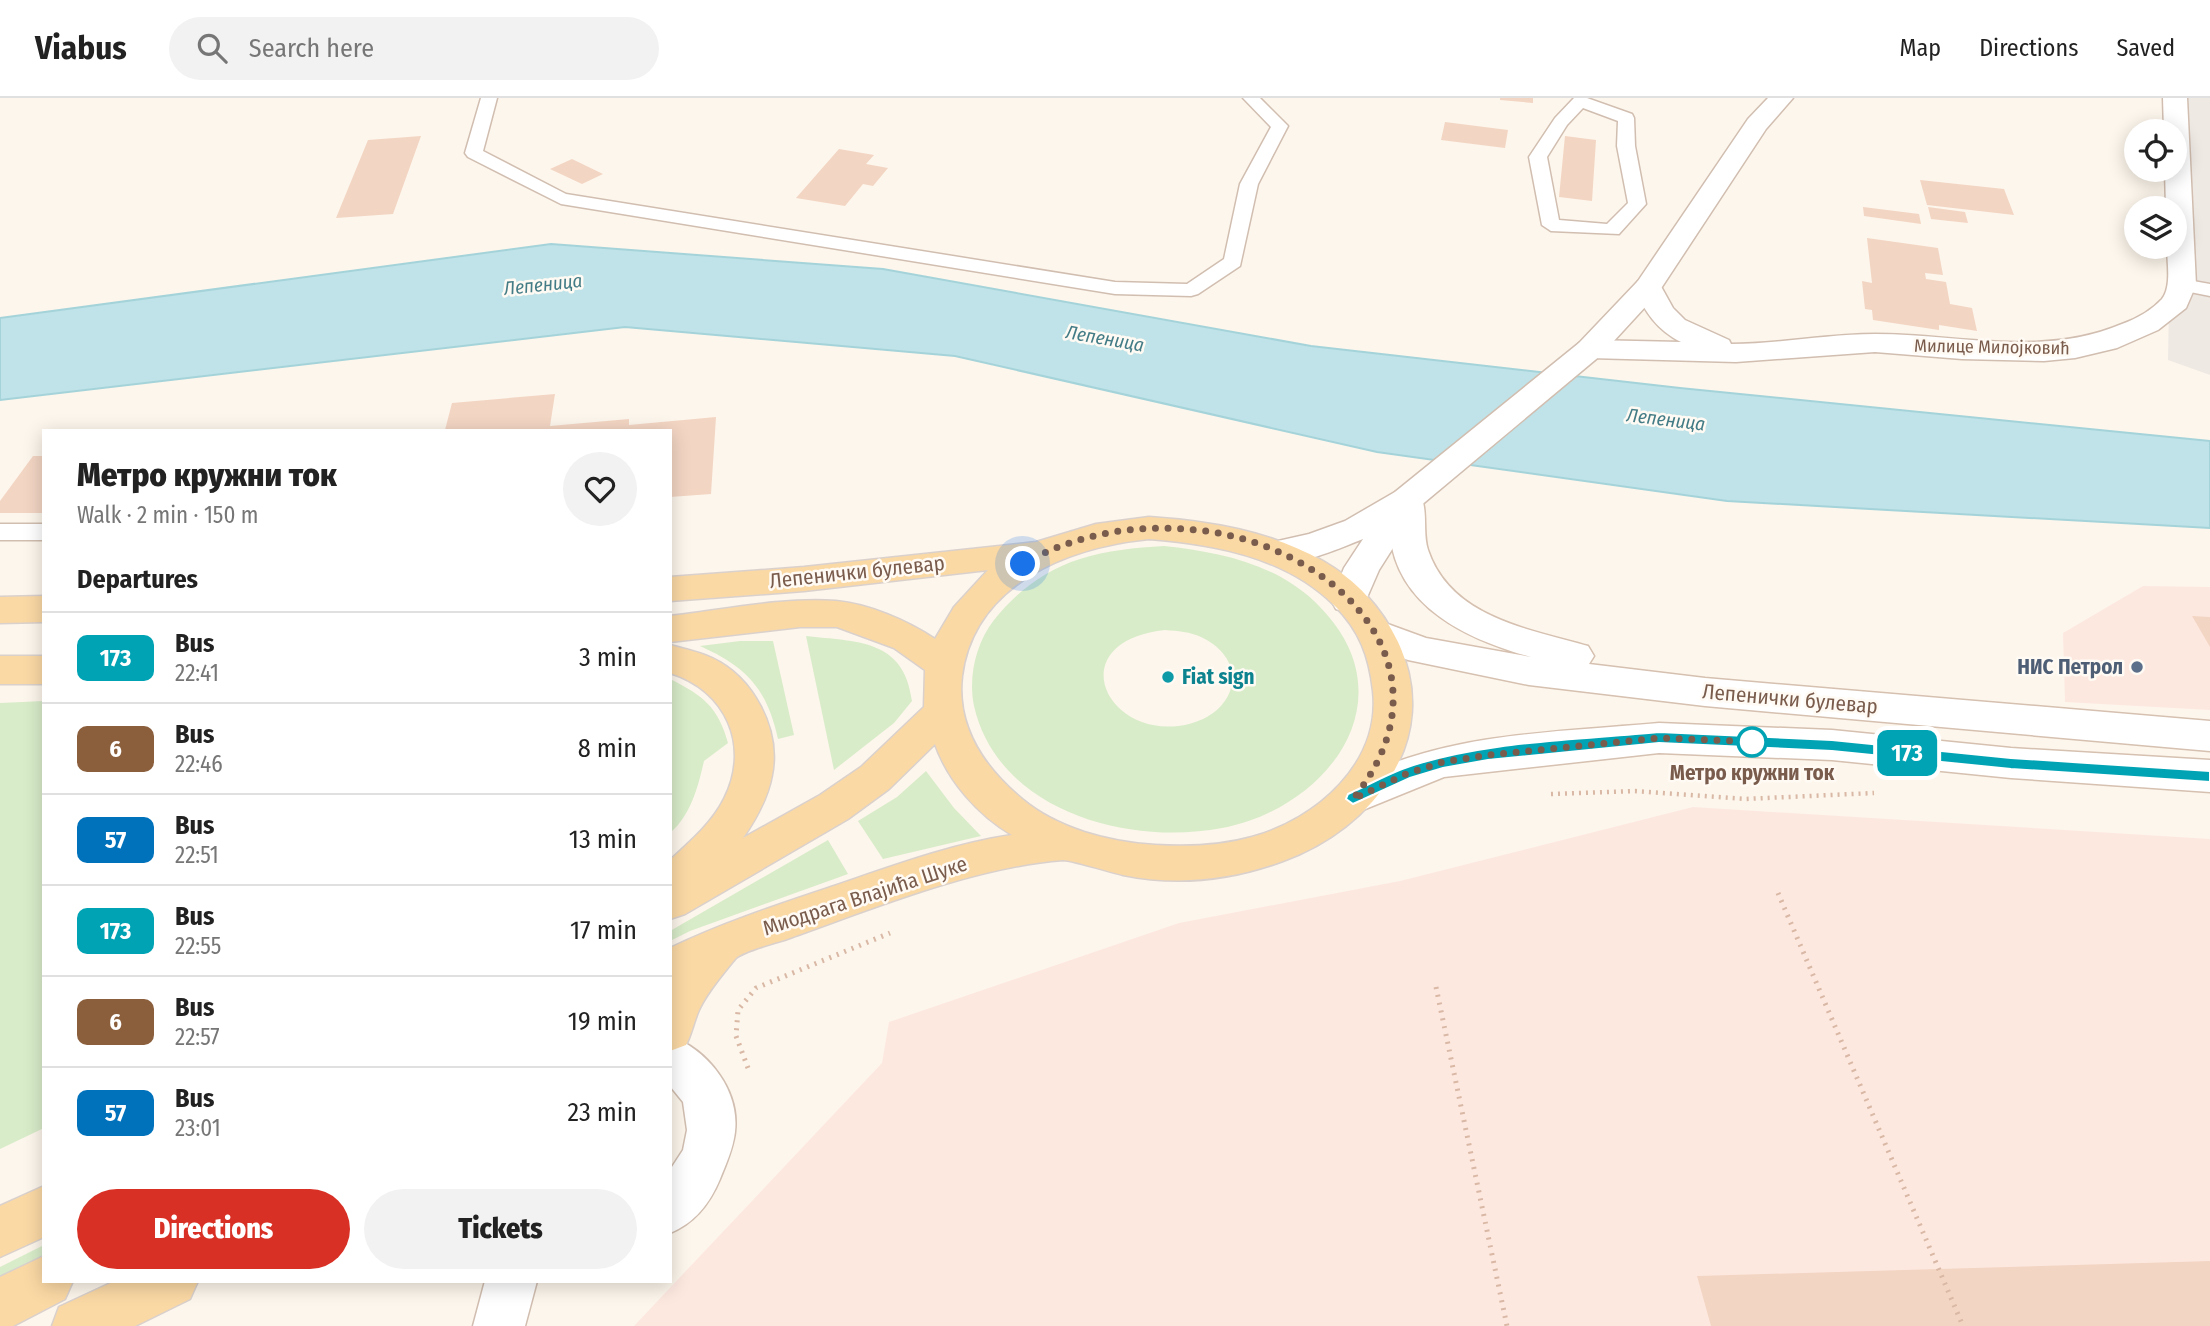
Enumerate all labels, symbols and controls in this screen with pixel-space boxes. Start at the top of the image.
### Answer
search box [169,17,659,80]
text: Viabus [35,28,127,68]
icon: search [193,29,231,67]
text: Search here [249,33,374,64]
text: Map [1900,34,1941,62]
text: Directions [1979,34,2078,62]
text: Saved [2116,34,2175,62]
map controls [2124,119,2187,259]
button: locate [2124,119,2187,182]
button: layers [2124,196,2187,259]
water label: Лепеница [502,269,583,300]
water label: Лепеница [1063,320,1146,357]
street label: Милице Милојковић [1914,335,2070,359]
water label: Лепеница [1624,403,1706,436]
button: heart [563,452,637,526]
text: Метро кружни ток [77,455,337,495]
text: Walk · 2 min · 150 m [77,501,259,529]
your location [1005,546,1040,581]
street label: Лепенички булевар [768,550,946,594]
text: Departures [77,564,198,595]
text: Bus [175,628,214,659]
text: 3 min [579,642,637,673]
text: 173 [100,644,131,672]
place label: НИС Петрол [2017,654,2123,680]
text: 22:41 [175,659,219,687]
marker: НИС Петрол [2129,659,2145,675]
place label: Fiat sign [1182,664,1255,690]
marker: Fiat sign [1160,669,1176,685]
street label: Лепенички булевар [1701,678,1879,720]
text: Bus [175,719,214,750]
marker: Метро кружни ток [1737,727,1767,757]
line badge: 173 [1867,730,1947,776]
text: 8 min [578,733,637,764]
text: 6 [109,735,122,763]
text: 173 [1891,739,1923,767]
text: 22:46 [175,750,223,778]
place label: Метро кружни ток [1670,760,1835,786]
text: Bus [175,810,214,841]
text: 13 min [569,824,637,855]
text: 57 [105,826,126,854]
text: 22:51 [175,841,219,869]
street label: Миодрага Влајића Шуке [759,851,971,941]
text: Bus [175,901,214,932]
text: 17 min [570,915,637,946]
text: 173 [100,917,131,945]
text: 22:55 [175,932,221,960]
text: Bus [175,992,214,1023]
text: 19 min [568,1006,637,1037]
text: 6 [109,1008,122,1036]
text: 22:57 [175,1023,220,1051]
text: Bus [175,1083,214,1114]
text: 23 min [568,1097,637,1128]
text: 57 [105,1099,126,1127]
text: 23:01 [175,1114,221,1142]
button: Directions [77,1189,350,1269]
button: Tickets [364,1189,637,1269]

